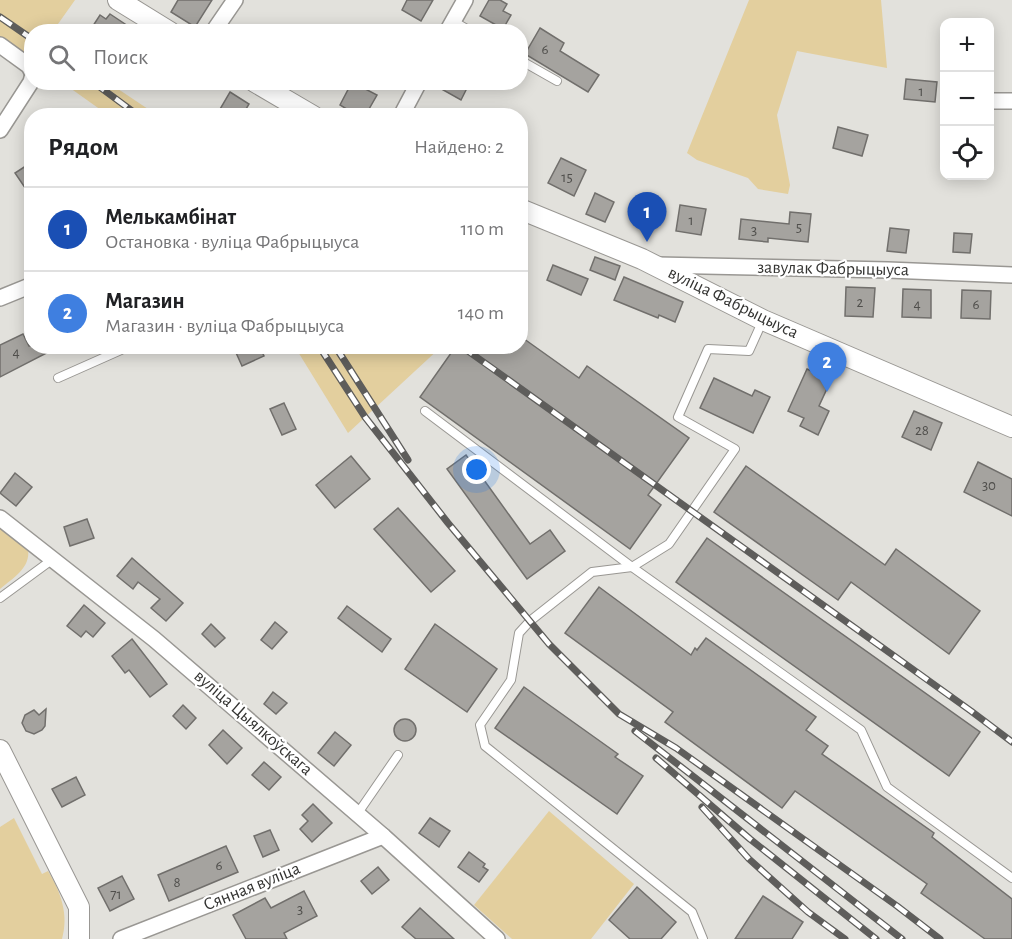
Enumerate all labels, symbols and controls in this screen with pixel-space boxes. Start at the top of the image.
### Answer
map controls [940,18,994,180]
button: + [940,18,994,72]
search box [24,24,528,90]
icon: search [45,41,78,74]
house number: 6 [541,42,549,57]
text: Поиск [93,46,148,68]
button: − [940,72,994,126]
house number: 1 [918,84,924,99]
button: locate [940,126,994,180]
text: Рядом [48,134,119,160]
text: Найдено: 2 [414,137,504,157]
house number: 15 [561,170,573,185]
pin: 1 [628,192,666,242]
text: Мелькамбінат [105,206,236,228]
house number: 1 [688,213,694,228]
text: 1 [64,219,71,239]
text: 110 m [460,219,504,239]
house number: 5 [796,220,802,235]
house number: 3 [751,223,757,238]
text: Остановка · вуліца Фабрыцыуса [105,232,359,252]
street label: завулак Фабрыцыуса [757,258,909,279]
street label: вуліца Фабрыцыуса [665,263,801,342]
text: Магазин [105,290,185,312]
house number: 2 [857,295,864,310]
house number: 4 [913,297,921,312]
house number: 6 [972,297,980,312]
text: 2 [63,303,72,323]
text: 140 m [458,303,504,323]
text: Магазин · вуліца Фабрыцыуса [105,316,345,336]
pin: 2 [808,342,846,392]
house number: 4 [12,345,20,360]
house number: 28 [915,423,929,438]
your location [462,455,491,484]
house number: 30 [982,478,996,493]
street label: вуліца Цыялкоўскага [190,667,316,779]
house number: 6 [215,858,223,873]
street label: Сянная вуліца [201,859,303,915]
house number: 8 [173,875,181,890]
house number: 71 [110,887,122,902]
house number: 3 [297,902,303,917]

